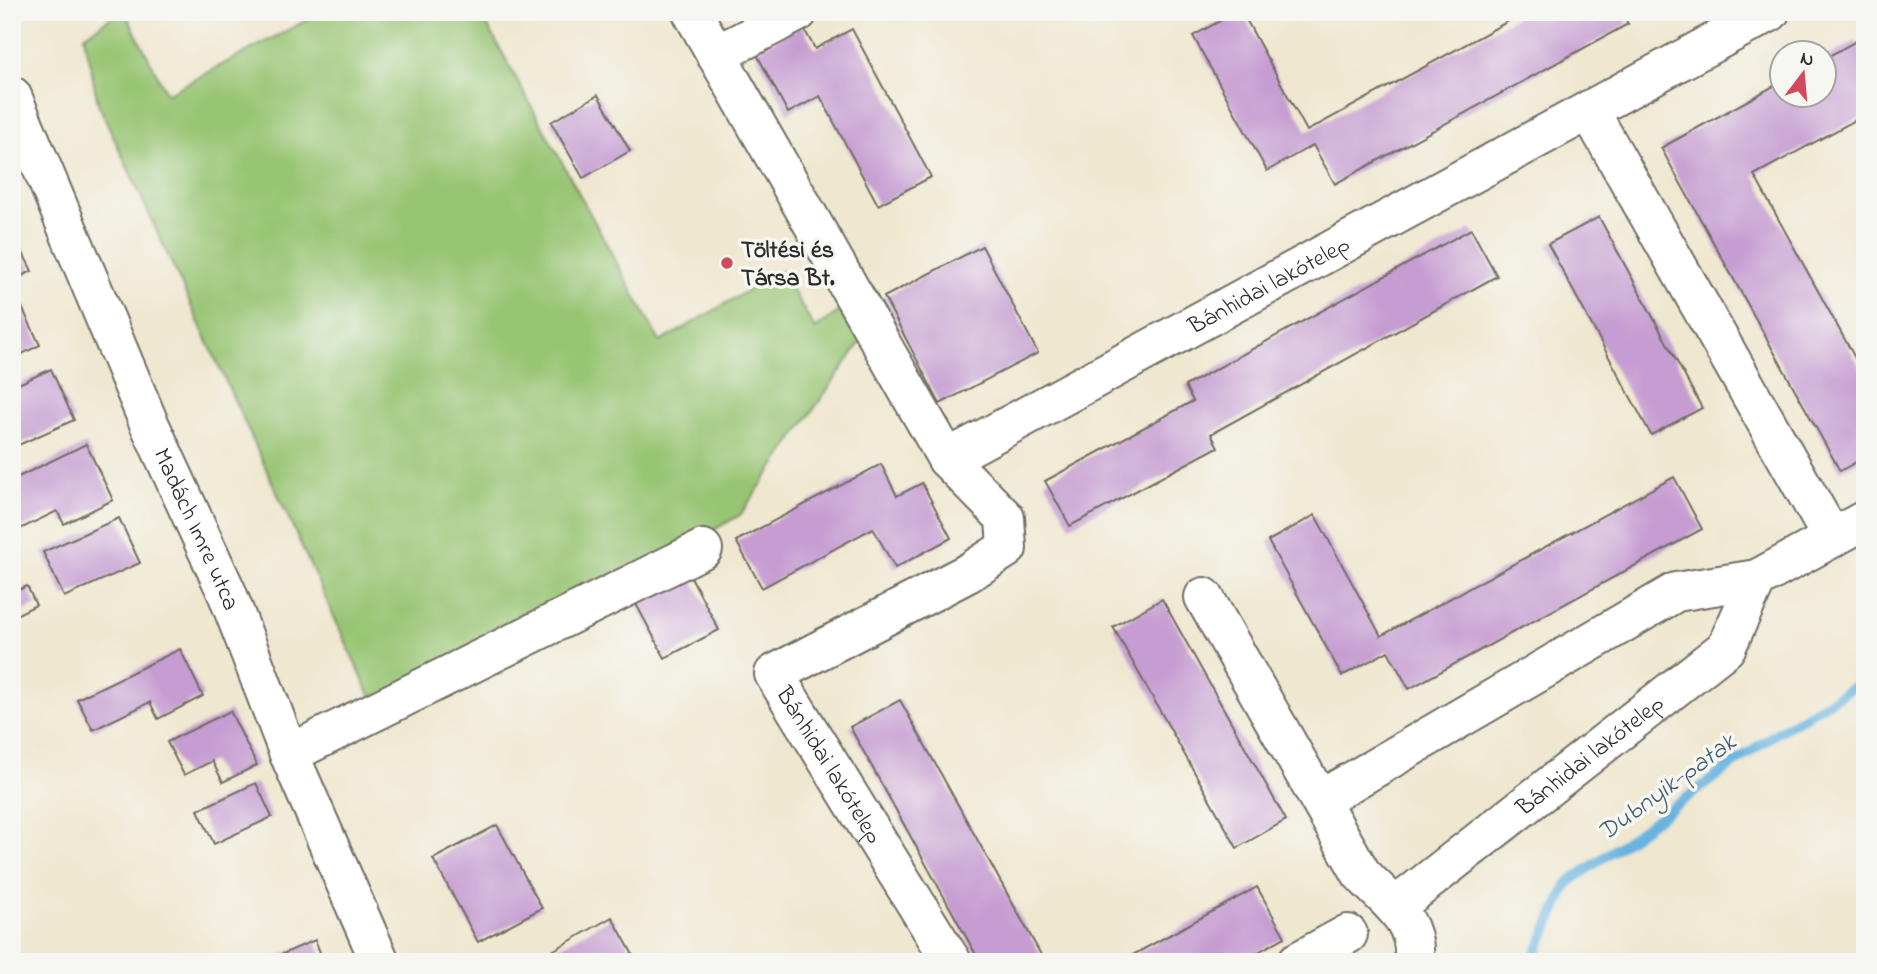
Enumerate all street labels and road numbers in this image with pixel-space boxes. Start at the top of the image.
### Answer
street label: Bánhidai lakótelep [1182,228,1357,345]
street label: Madách Imre utca [143,443,247,616]
street label: Bánhidai lakótelep [765,680,890,851]
street label: Bánhidai lakótelep [1509,688,1673,826]

